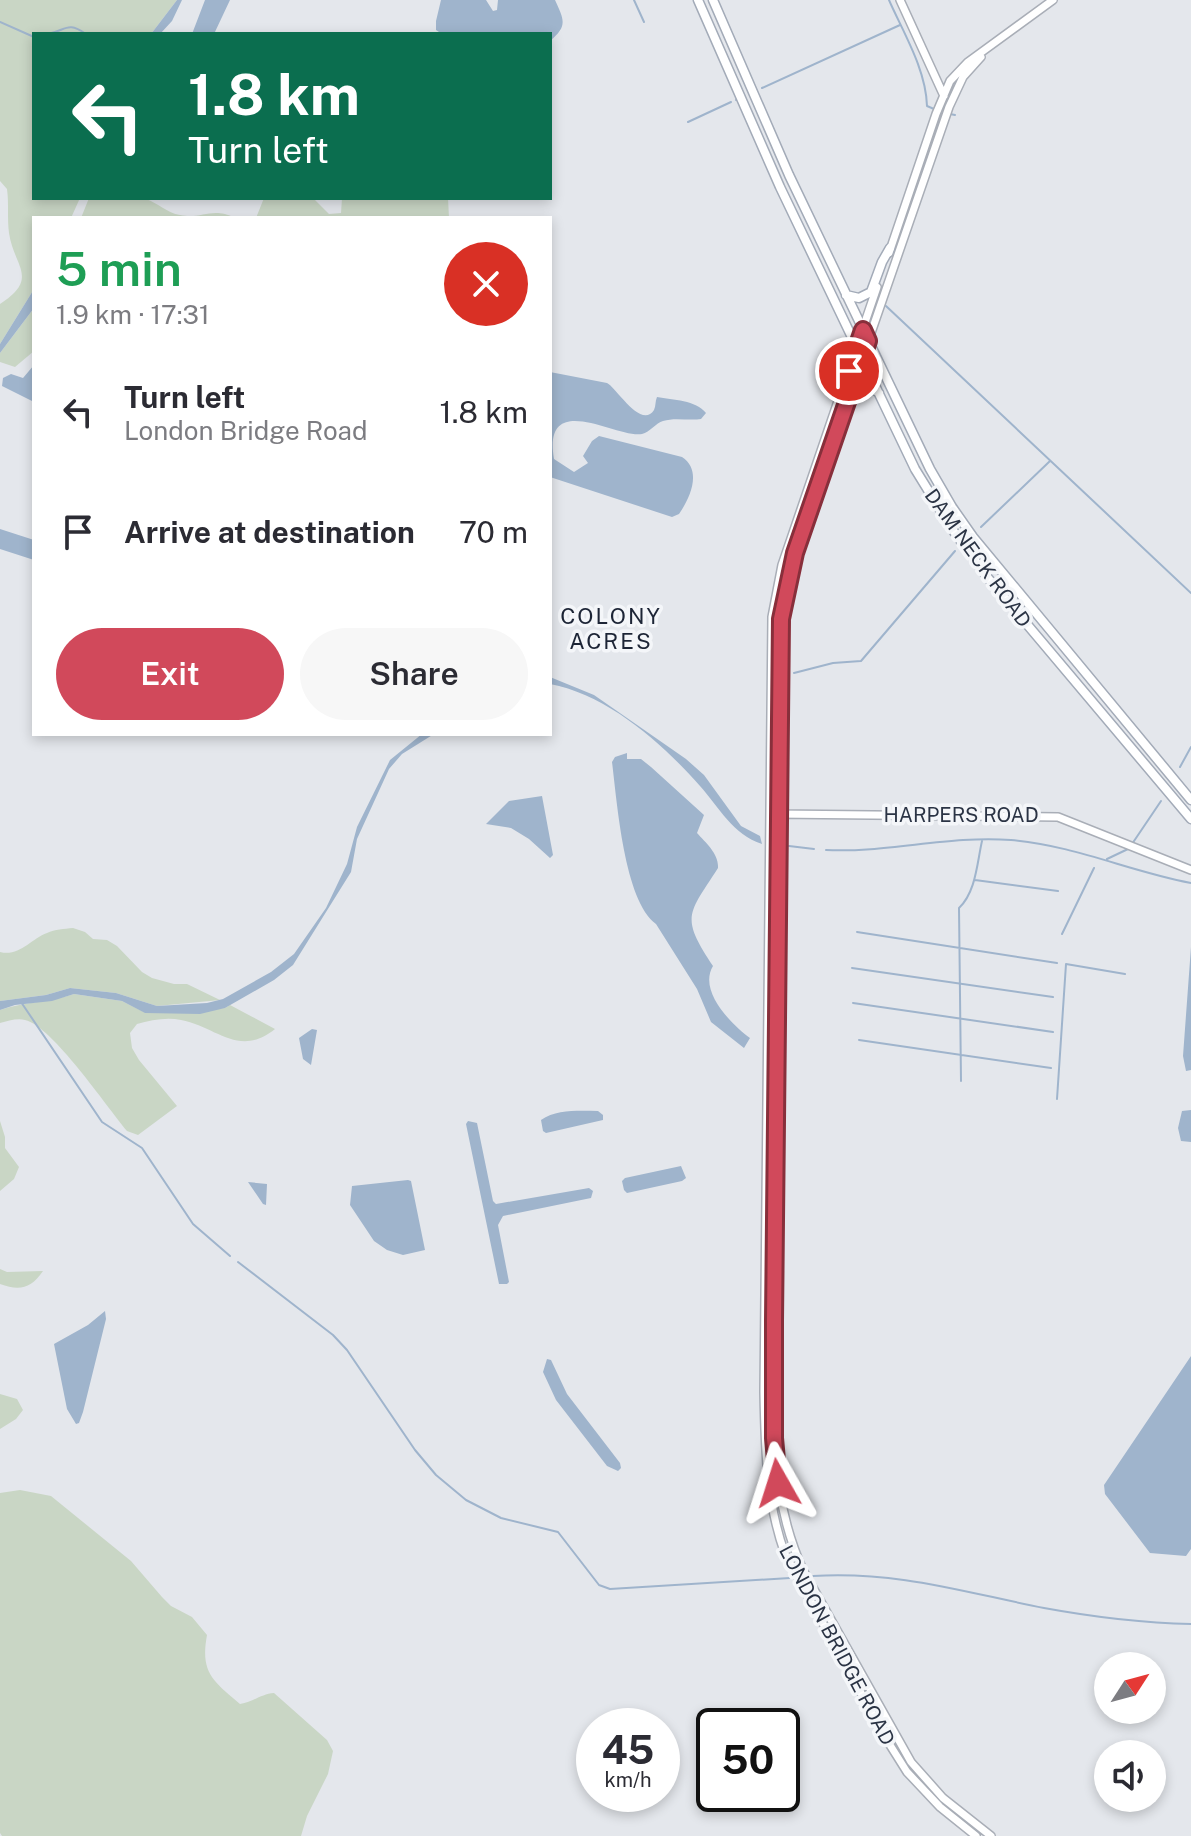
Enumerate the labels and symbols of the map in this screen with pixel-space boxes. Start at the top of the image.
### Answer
pin [815,337,883,405]
street label: DAM NECK ROAD [920,484,1036,632]
district label: COLONY ACRES [560,603,662,654]
street label: HARPERS ROAD [883,803,1039,827]
position arrow [736,1441,820,1525]
street label: LONDON BRIDGE ROAD [774,1541,900,1749]
north arrow [1094,1652,1166,1724]
speed limit sign: 50 [696,1708,800,1812]

